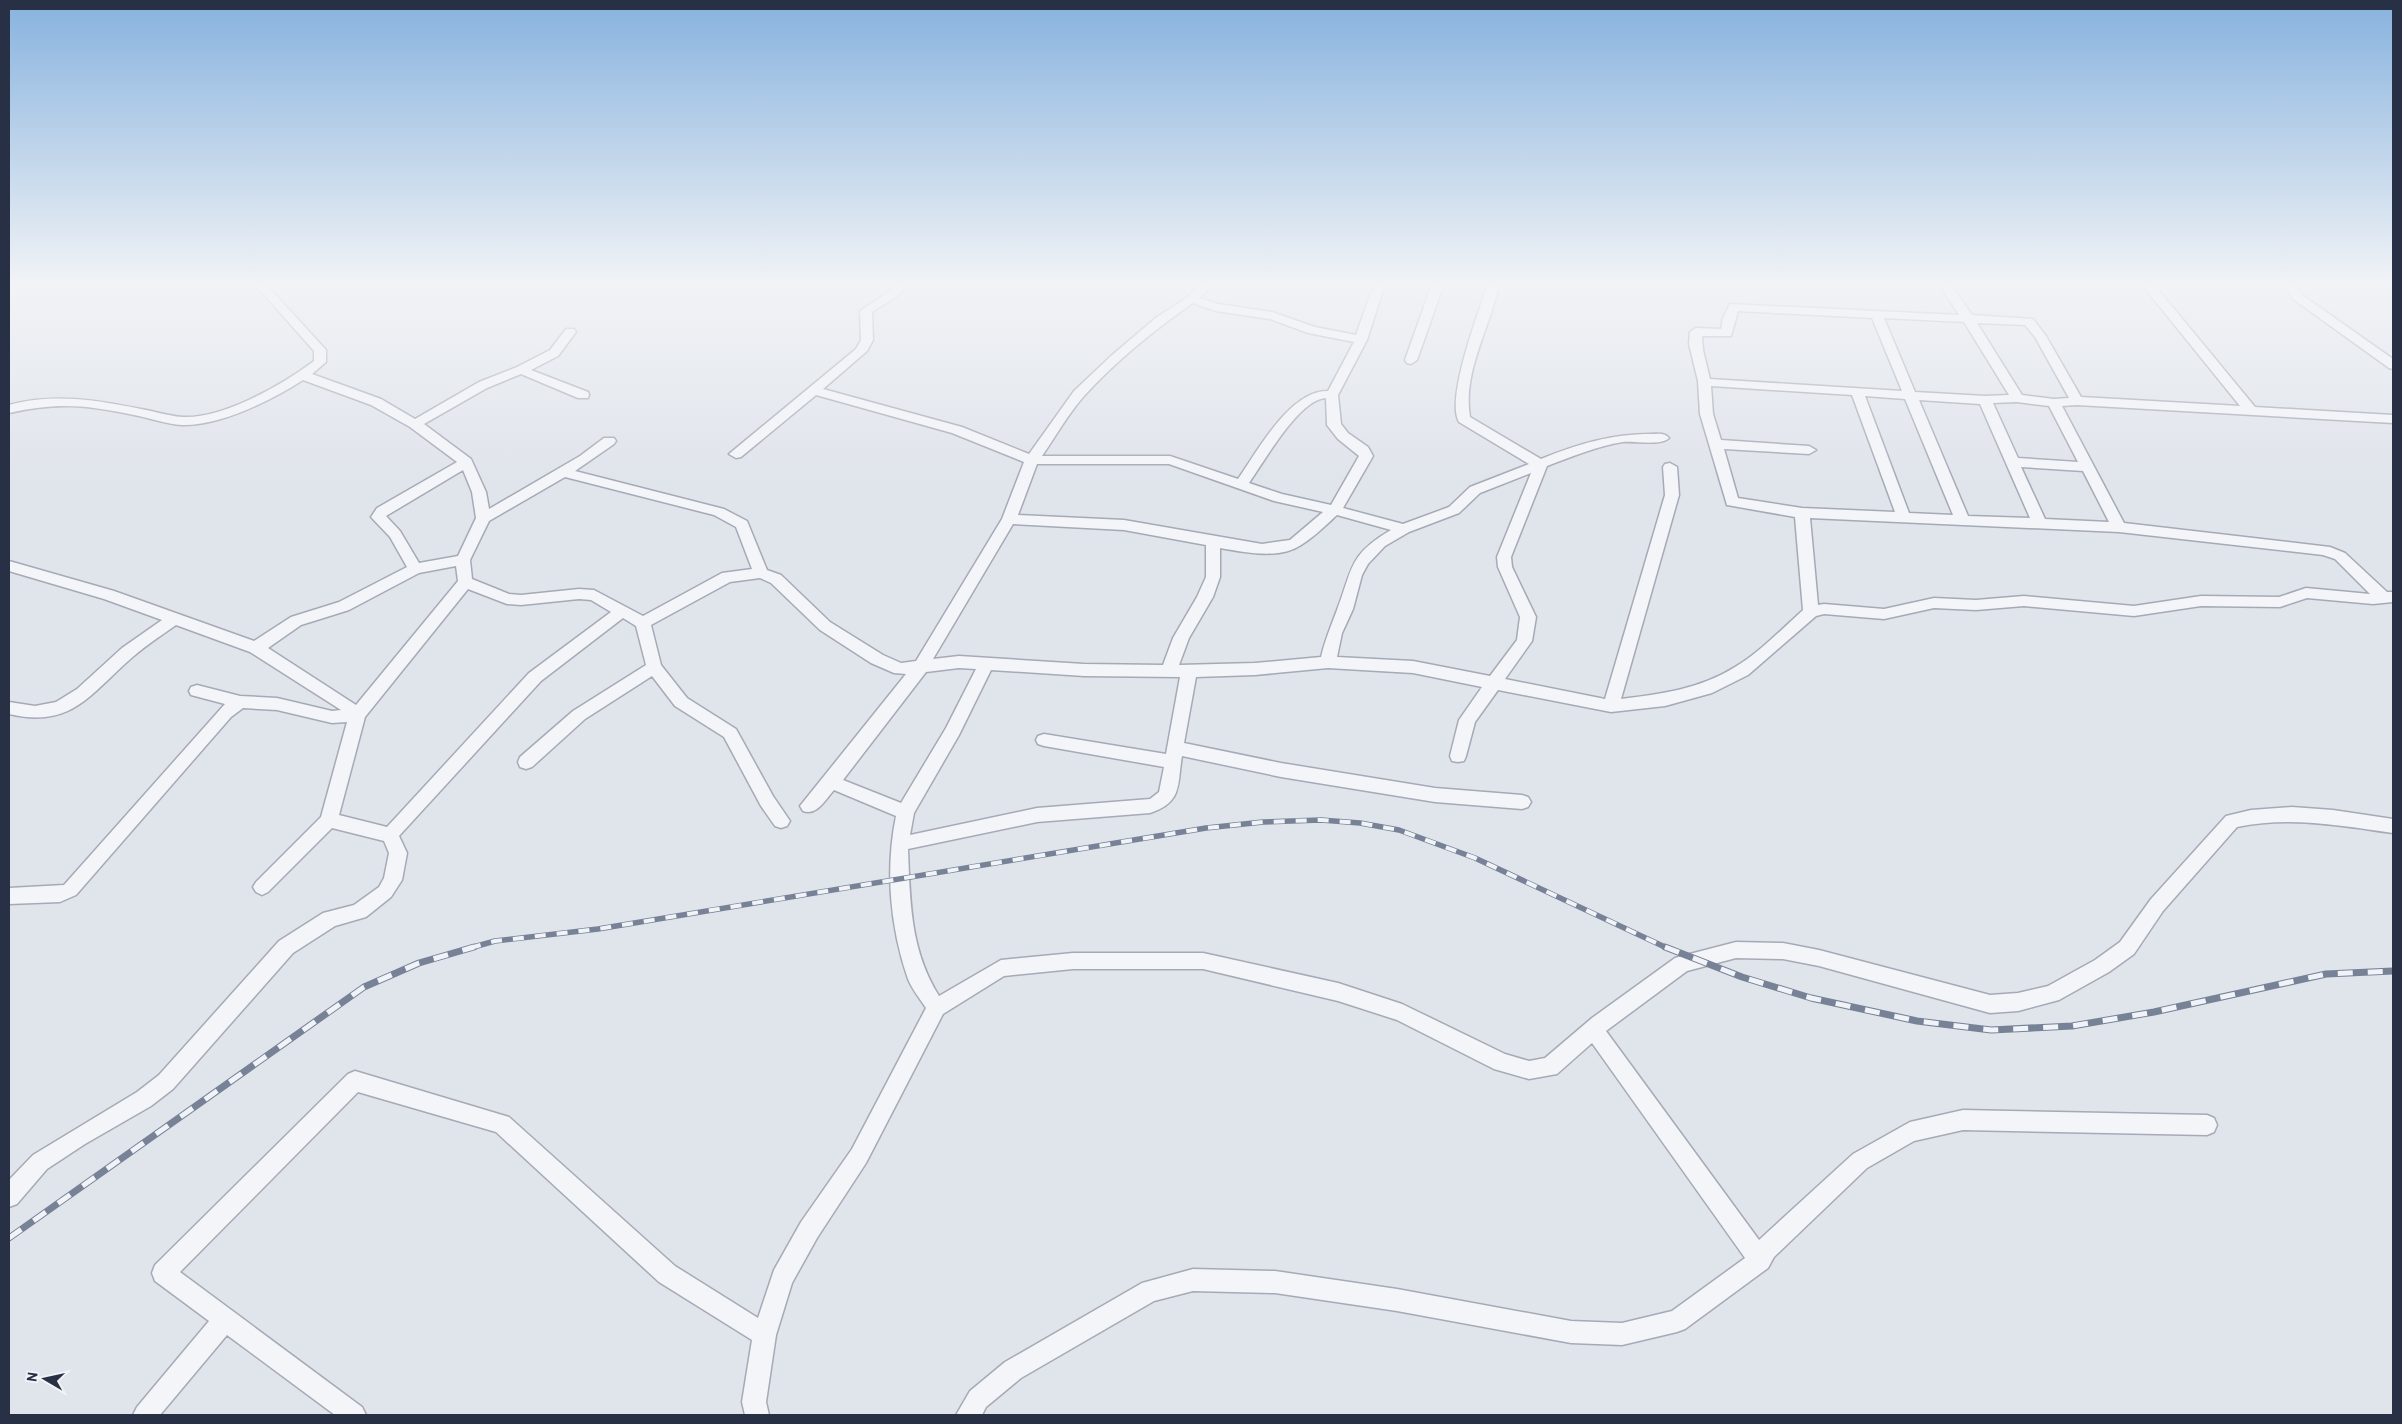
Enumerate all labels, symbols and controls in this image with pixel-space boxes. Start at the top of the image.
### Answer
north arrow [20,1354,70,1404]
text: N [23,1371,41,1383]

